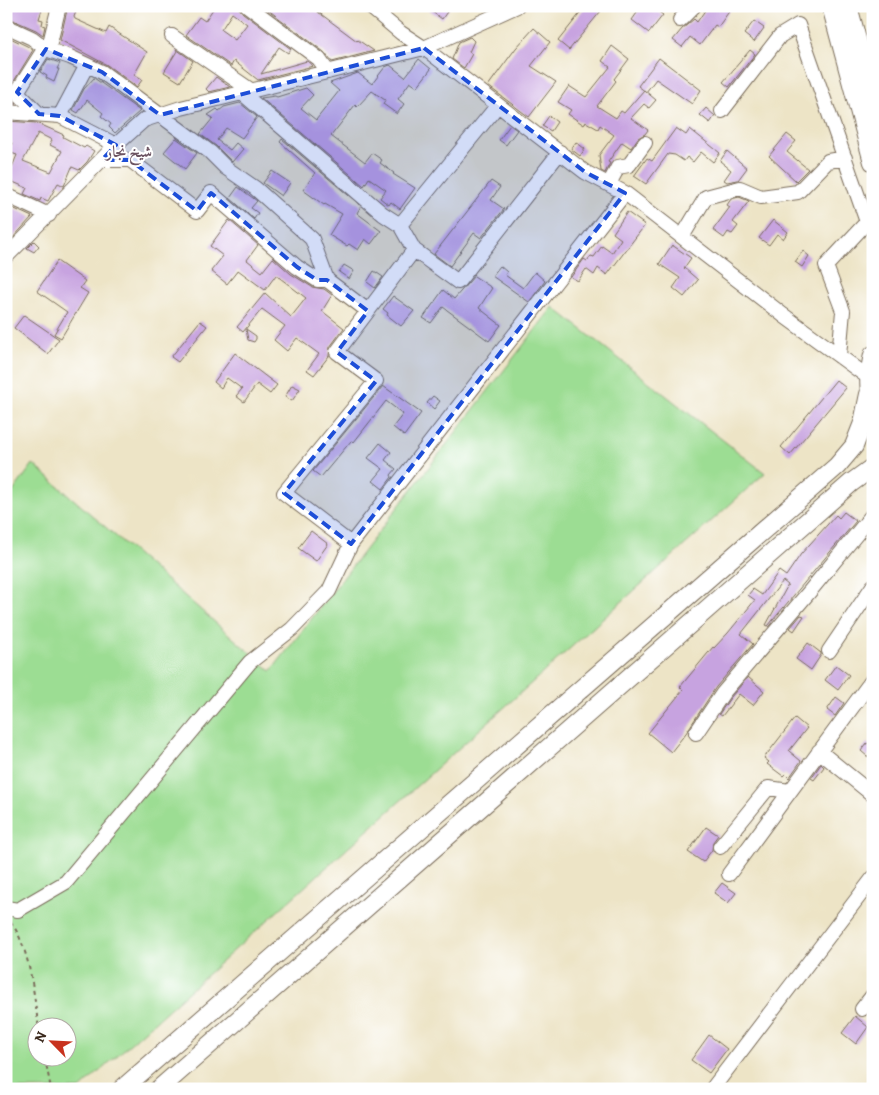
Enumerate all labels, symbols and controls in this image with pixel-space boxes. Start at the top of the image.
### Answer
district label: شيخ نجار [104,141,152,166]
north arrow [28,1018,78,1068]
text: N [30,1028,51,1045]

